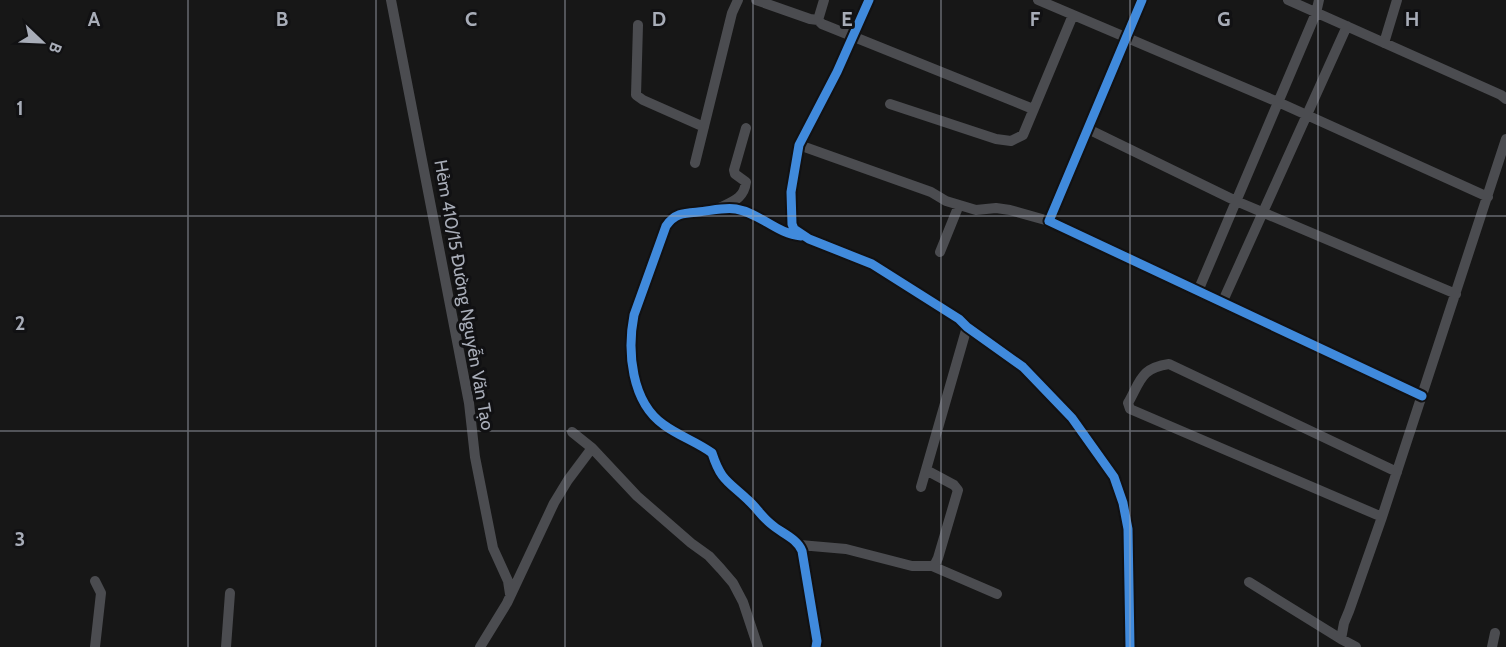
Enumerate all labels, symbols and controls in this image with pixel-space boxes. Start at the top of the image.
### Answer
text: A [88,7,101,31]
text: B [276,7,288,31]
text: C [465,7,477,31]
text: D [652,7,666,31]
text: E [841,7,853,31]
text: F [1030,7,1041,31]
text: G [1217,7,1231,31]
text: H [1405,7,1419,31]
north arrow [12,12,72,72]
text: B [45,39,66,56]
text: 1 [16,96,24,120]
street label: Hẻm 410/15 Đường Nguyễn Văn Tạo [429,158,499,432]
text: 2 [15,311,25,335]
text: 3 [15,527,25,551]

